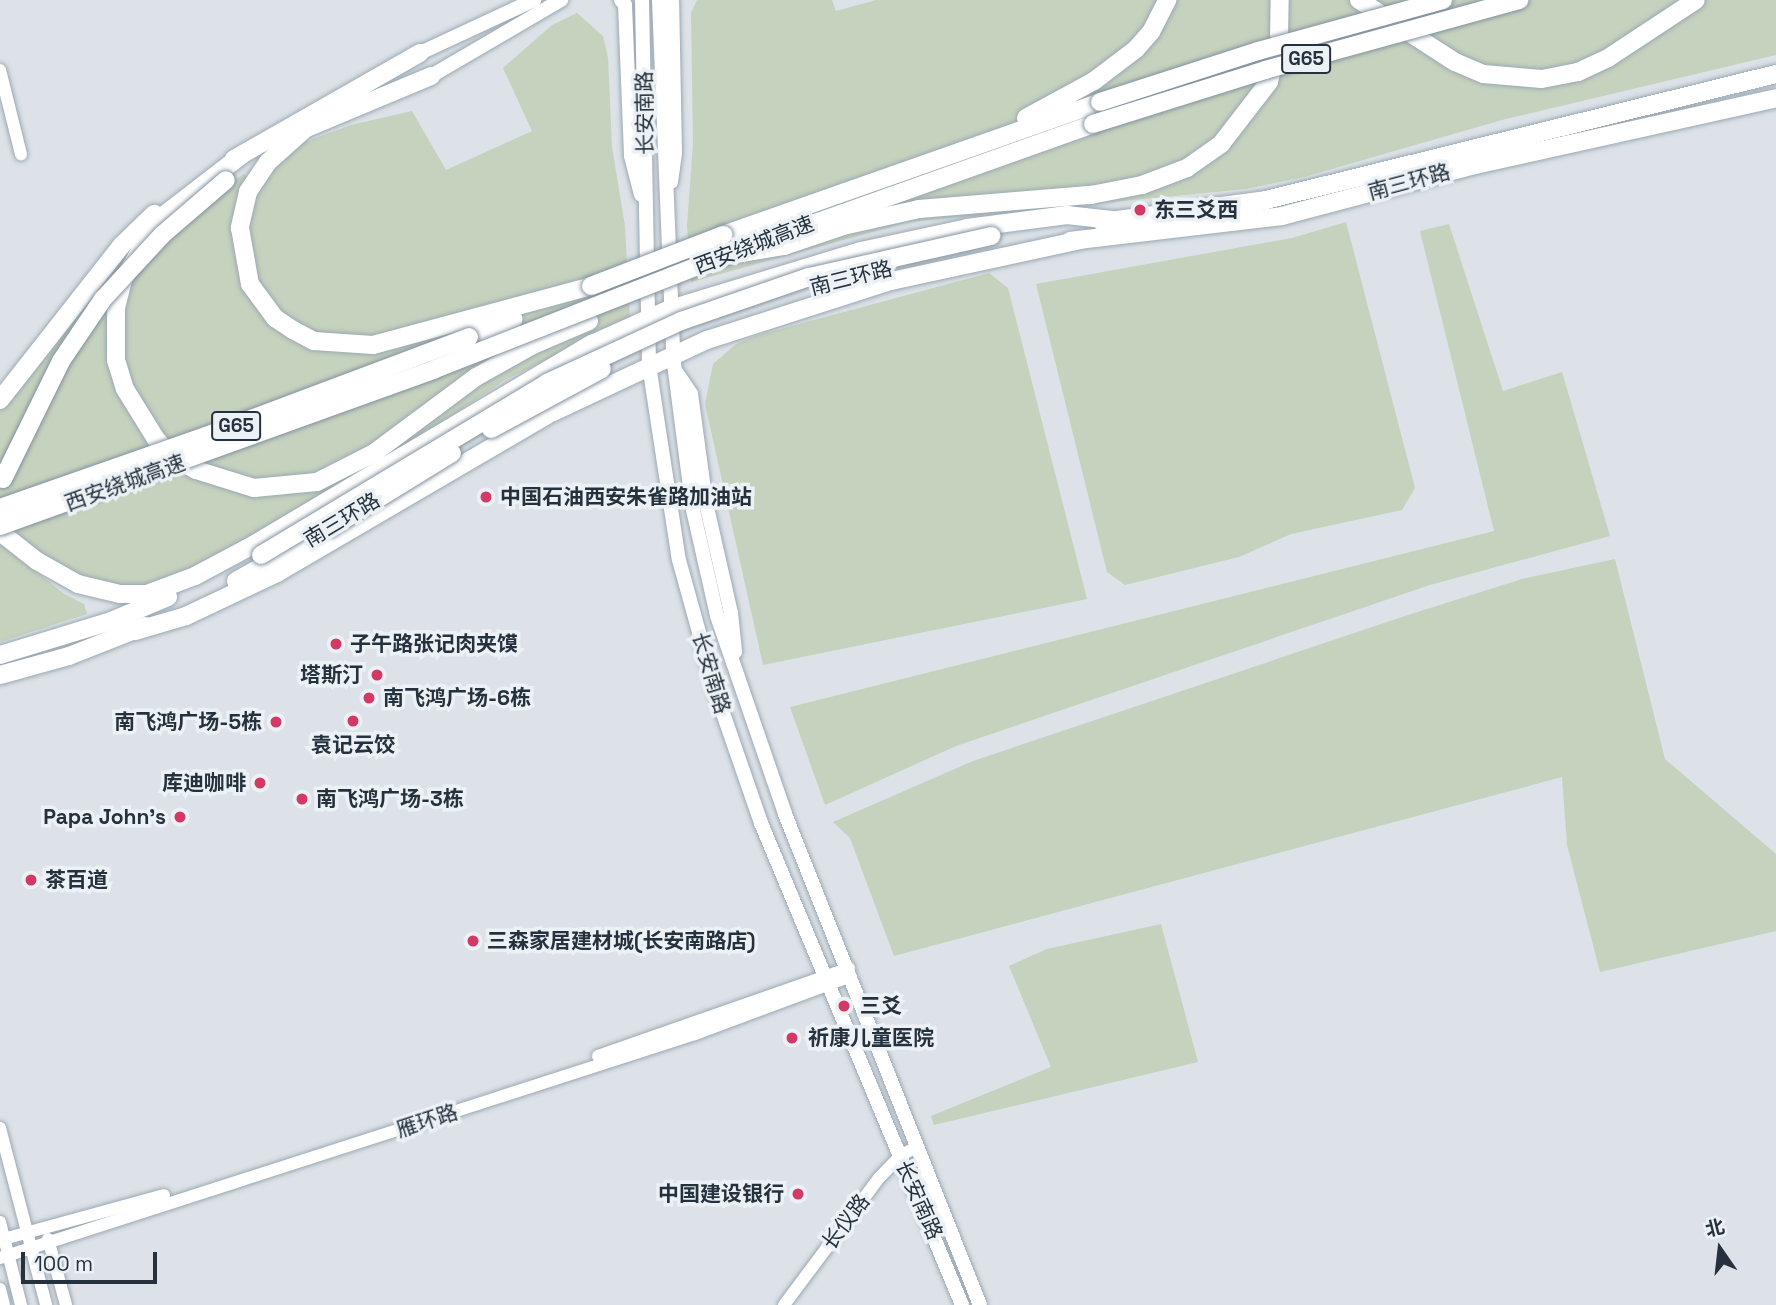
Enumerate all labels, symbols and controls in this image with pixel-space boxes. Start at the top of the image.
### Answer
road number: G65 [1280,44,1332,74]
street label: 长安南路 [632,71,658,155]
street label: 南三环路 [1365,159,1453,205]
place label: 东三爻西 [1154,197,1238,223]
marker: 东三爻西 [1132,202,1148,218]
street label: 西安绕城高速 [691,211,817,279]
street label: 南三环路 [807,256,895,300]
road number: G65 [210,410,262,442]
street label: 西安绕城高速 [61,450,189,516]
place label: 中国石油西安朱雀路加油站 [500,484,752,510]
street label: 南三环路 [300,488,384,552]
marker: 中国石油西安朱雀路加油站 [478,489,494,505]
street label: 长安南路 [687,629,735,717]
place label: 子午路张记肉夹馍 [350,631,518,657]
marker: 子午路张记肉夹馍 [328,636,344,652]
place label: 塔斯汀 [300,662,363,688]
marker: 塔斯汀 [369,667,385,683]
place label: 南飞鸿广场-6栋 [383,685,531,711]
marker: 南飞鸿广场-6栋 [361,690,377,706]
place label: 南飞鸿广场-5栋 [114,709,262,735]
marker: 袁记云饺 [345,713,361,729]
marker: 南飞鸿广场-5栋 [268,714,284,730]
place label: 袁记云饺 [311,732,395,758]
place label: 库迪咖啡 [162,770,246,796]
marker: 库迪咖啡 [252,775,268,791]
place label: 南飞鸿广场-3栋 [316,786,464,812]
marker: 南飞鸿广场-3栋 [294,791,310,807]
place label: Papa John's [43,804,166,830]
marker: Papa John's [172,809,188,825]
place label: 茶百道 [45,867,108,893]
marker: 茶百道 [23,872,39,888]
place label: 三森家居建材城(长安南路店) [487,928,756,954]
marker: 三森家居建材城(长安南路店) [465,933,481,949]
place label: 三爻 [860,993,902,1019]
marker: 三爻 [834,996,854,1016]
place label: 祈康儿童医院 [808,1025,934,1051]
marker: 祈康儿童医院 [782,1028,802,1048]
street label: 雁环路 [393,1099,461,1143]
street label: 长安南路 [890,1157,948,1243]
place label: 中国建设银行 [658,1181,784,1207]
marker: 中国建设银行 [790,1186,806,1202]
street label: 长仪路 [817,1189,875,1255]
north arrow [1685,1214,1755,1284]
text: 北 [1703,1214,1727,1243]
scale bar [24,1238,161,1282]
text: 100 m [34,1250,93,1277]

